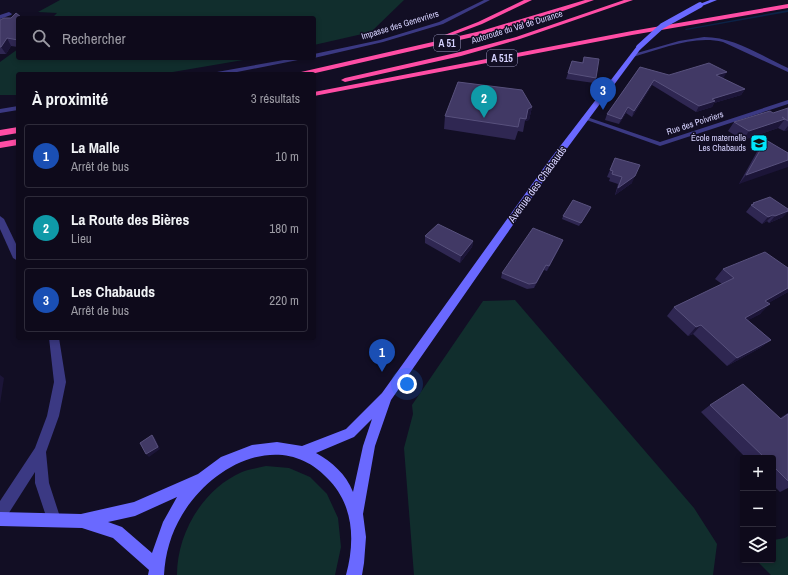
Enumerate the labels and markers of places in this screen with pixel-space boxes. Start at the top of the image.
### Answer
pin: 3 [590,77,616,110]
pin: 2 [471,85,497,118]
place label: École maternelle Les Chabauds [691,132,746,154]
school or university icon: École maternelle Les Chabauds [749,133,769,153]
pin: 1 [369,339,395,372]

